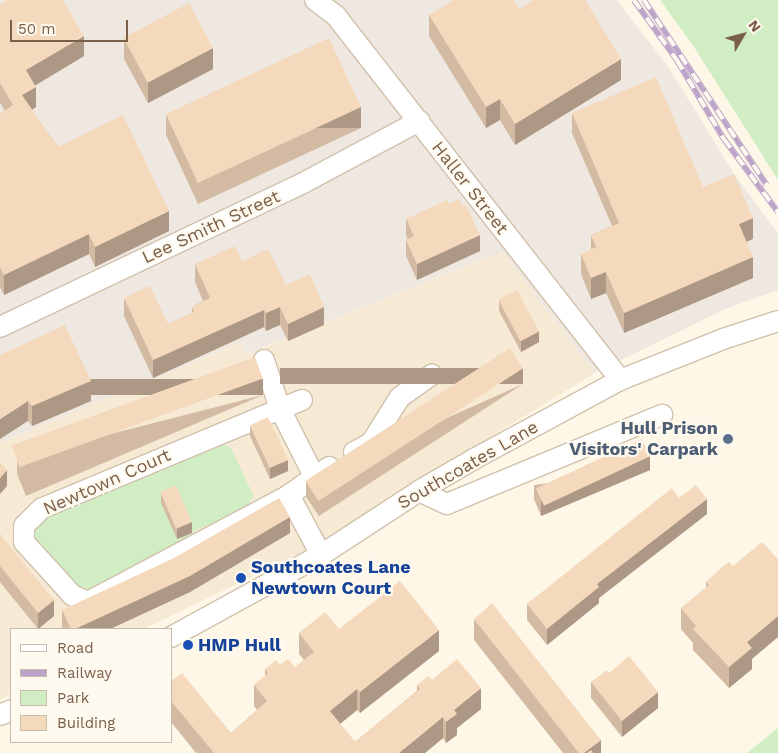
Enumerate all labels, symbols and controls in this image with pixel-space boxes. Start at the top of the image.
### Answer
scale bar [12,10,130,42]
north arrow [718,10,768,60]
text: N [745,17,764,35]
text: 50 m [18,20,55,38]
street label: Haller Street [427,137,513,239]
street label: Lee Smith Street [139,186,283,268]
street label: Southcoates Lane [394,416,542,514]
place label: Hull Prison Visitors' Carpark [569,418,718,460]
marker: Hull Prison Visitors' Carpark [722,433,734,445]
street label: Newtown Court [40,444,174,520]
place label: Southcoates Lane Newtown Court [251,557,411,600]
marker: Southcoates Lane Newtown Court [235,572,247,584]
legend [10,628,172,743]
place label: HMP Hull [198,634,281,656]
text: Road [57,639,94,657]
marker: HMP Hull [182,639,194,651]
text: Railway [57,664,112,682]
text: Park [57,689,89,707]
text: Building [57,714,115,732]

